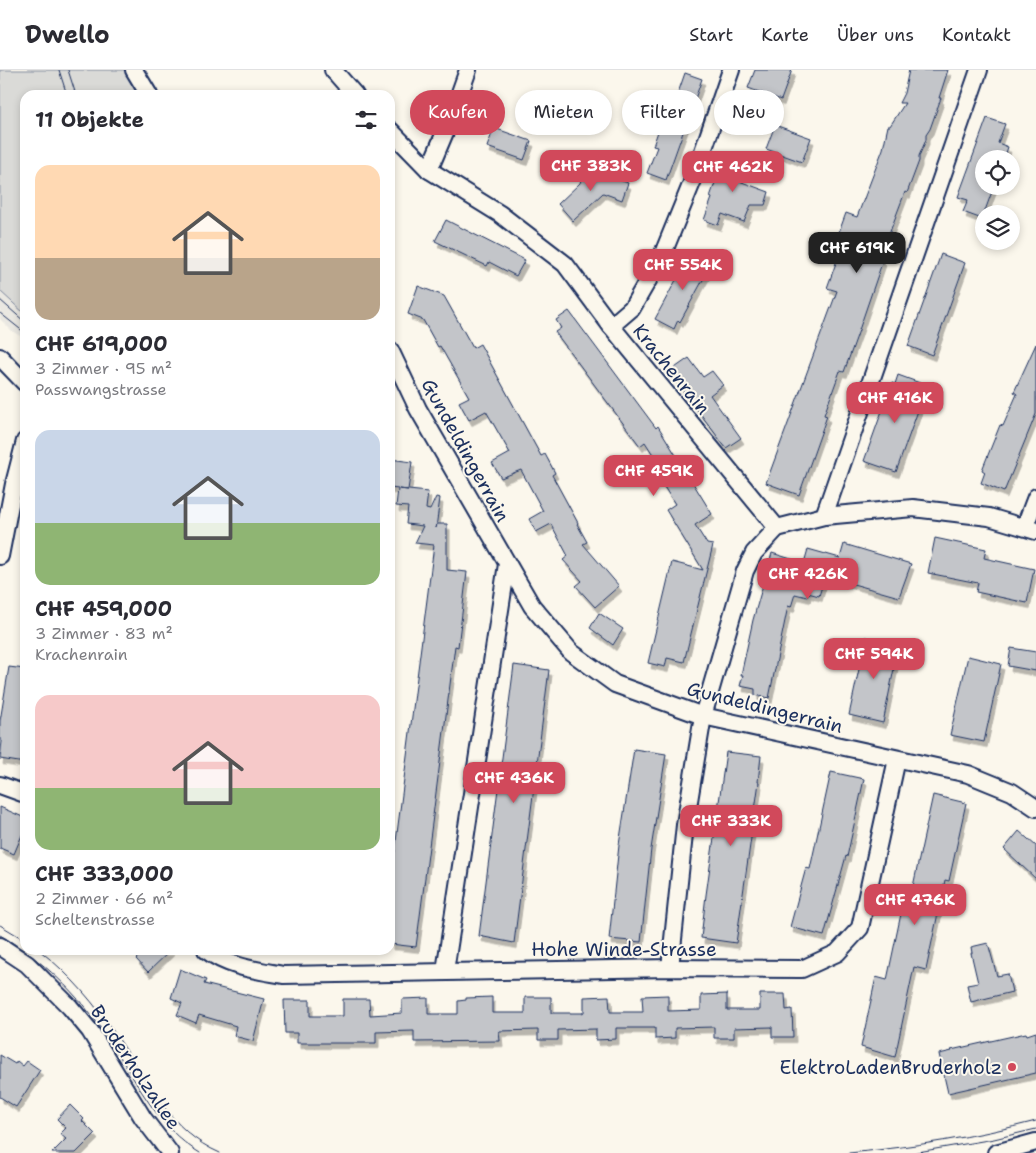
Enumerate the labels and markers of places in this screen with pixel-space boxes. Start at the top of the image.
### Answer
pin: CHF 383K [539,150,643,192]
pin: CHF 462K [681,150,785,193]
pin: CHF 619K [805,232,909,274]
pin: CHF 554K [631,248,735,291]
pin: CHF 416K [843,382,947,424]
pin: CHF 459K [602,454,706,497]
pin: CHF 426K [756,558,860,600]
pin: CHF 594K [822,638,926,680]
pin: CHF 436K [462,762,566,804]
pin: CHF 333K [679,804,783,847]
pin: CHF 476K [863,884,967,926]
place label: ElektroLadenBruderholz [780,1055,1002,1080]
marker: ElektroLadenBruderholz [1006,1061,1018,1073]

